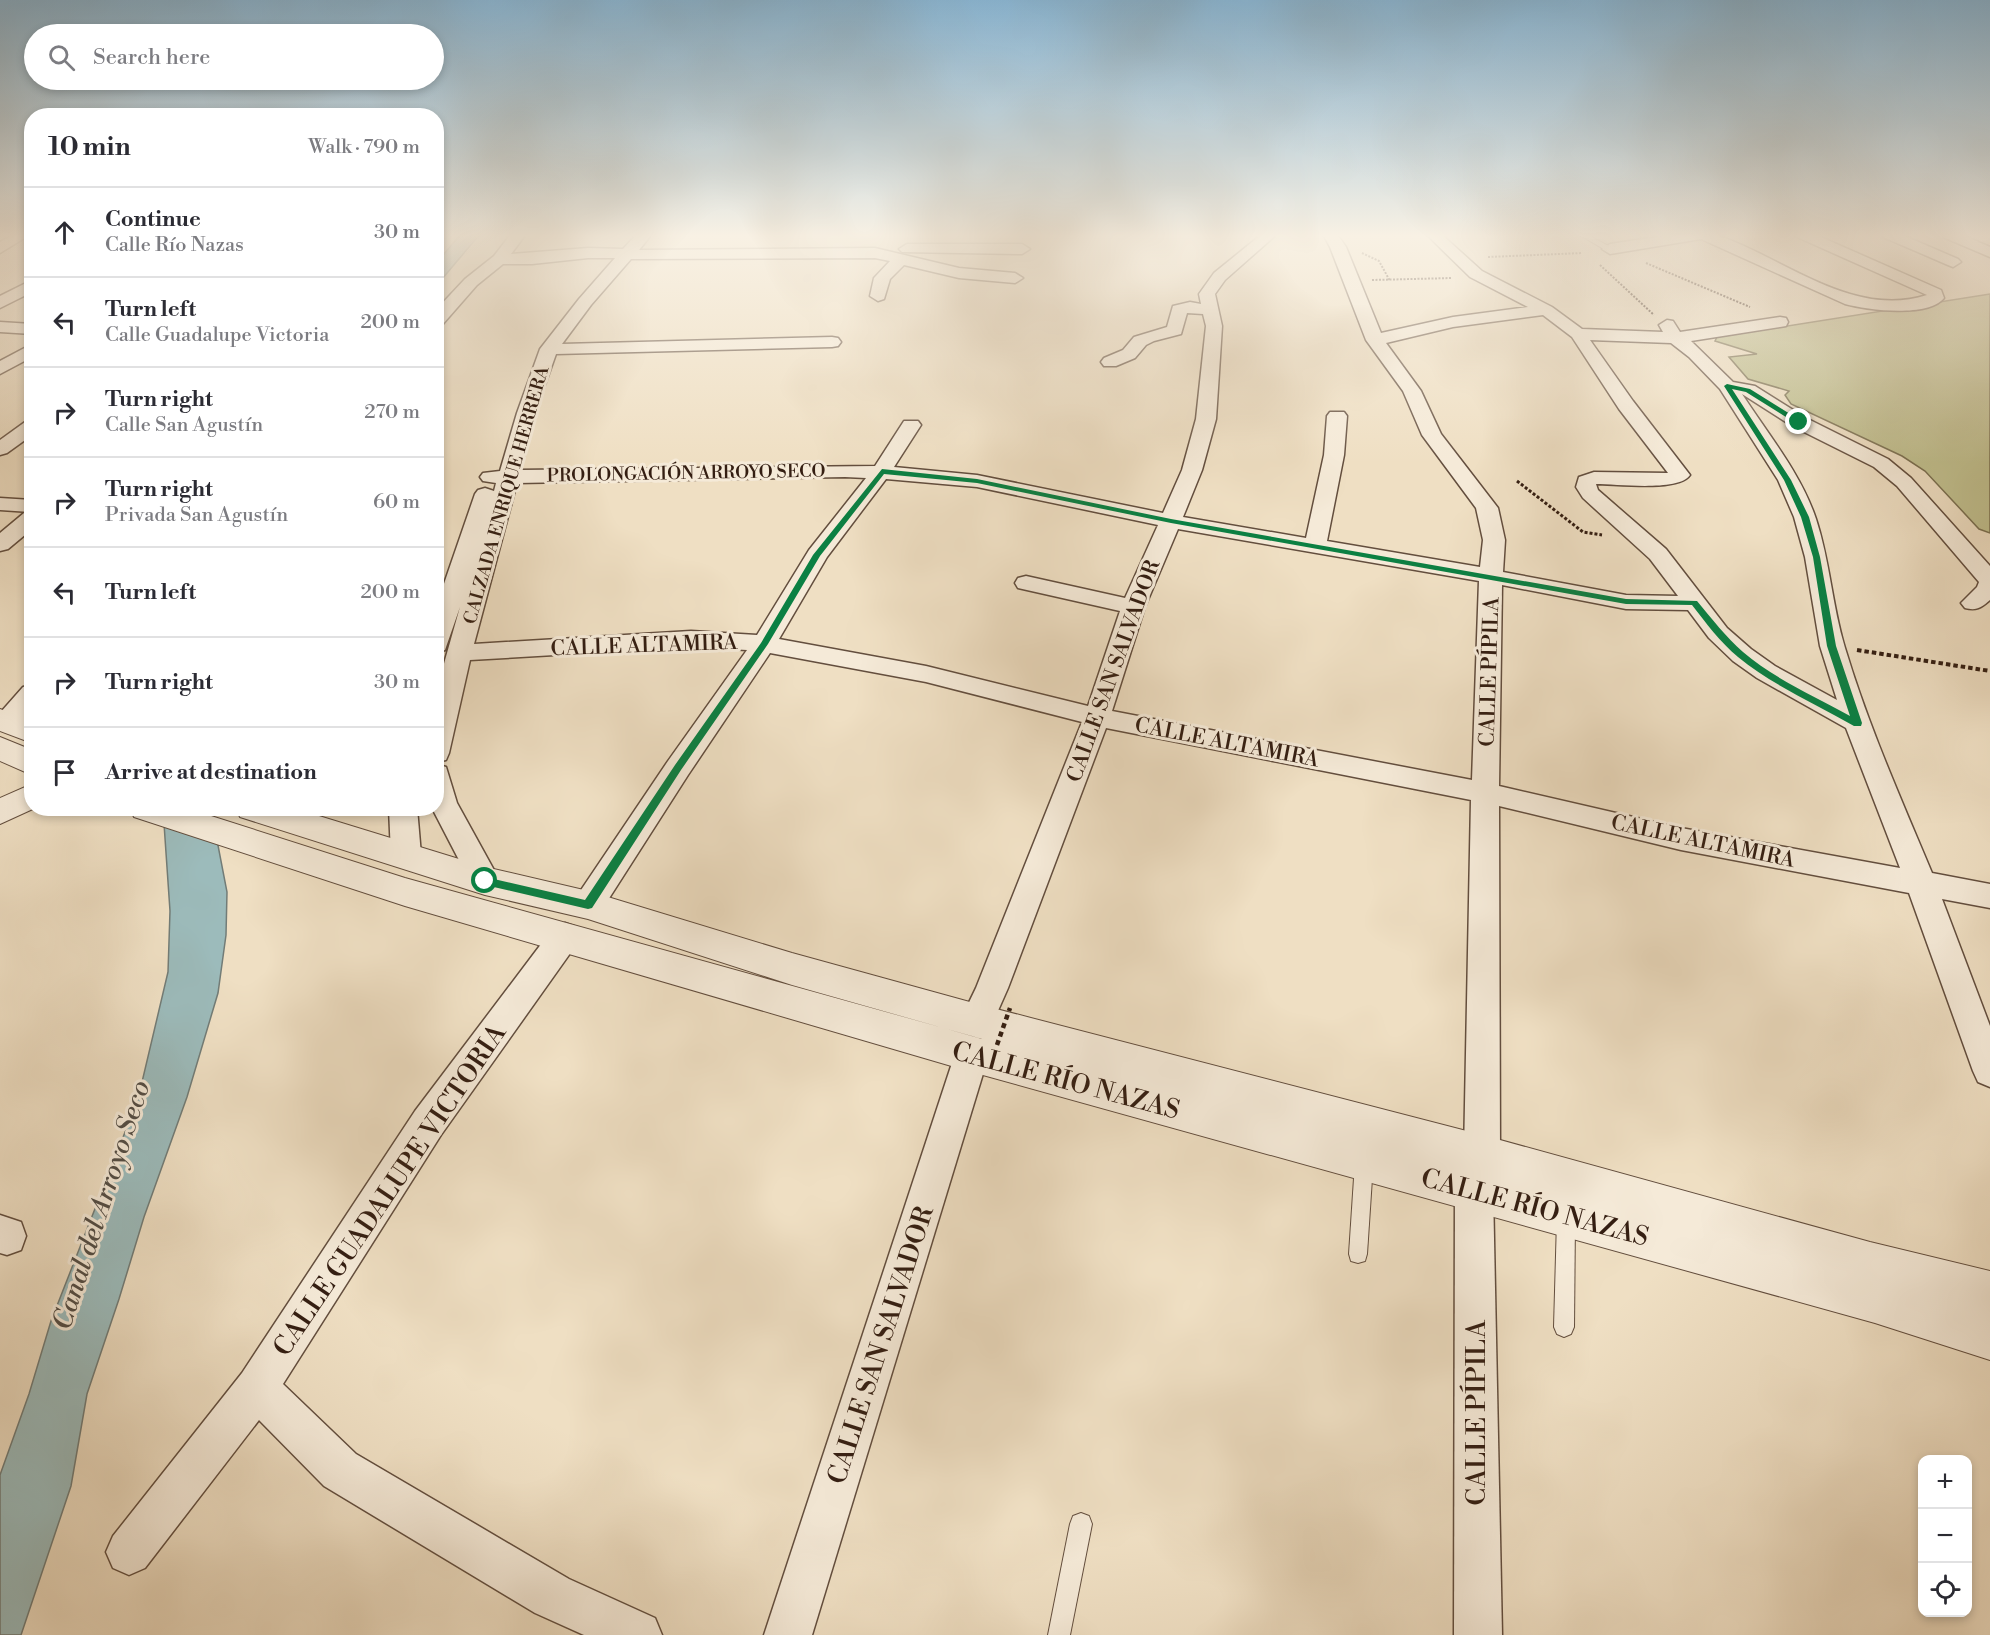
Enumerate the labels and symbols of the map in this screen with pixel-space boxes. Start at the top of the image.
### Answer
street label: CALZADA ENRIQUE HERRERA [459,363,555,627]
route end [1785,408,1811,434]
street label: PROLONGACIÓN ARROYO SECO [546,460,826,487]
street label: CALLE SAN SALVADOR [1062,556,1166,786]
street label: CALLE PÍPILA [1472,596,1506,747]
street label: CALLE ALTAMIRA [550,630,739,662]
street label: CALLE ALTAMIRA [1133,712,1322,774]
street label: CALLE ALTAMIRA [1609,810,1798,874]
route start [471,867,497,893]
street label: CALLE GUADALUPE VICTORIA [267,1018,514,1363]
street label: CALLE RÍO NAZAS [948,1033,1184,1127]
water label: Canal del Arroyo Seco [46,1076,158,1334]
street label: CALLE RÍO NAZAS [1417,1160,1653,1254]
street label: CALLE SAN SALVADOR [821,1201,941,1488]
street label: CALLE PÍPILA [1459,1319,1493,1506]

